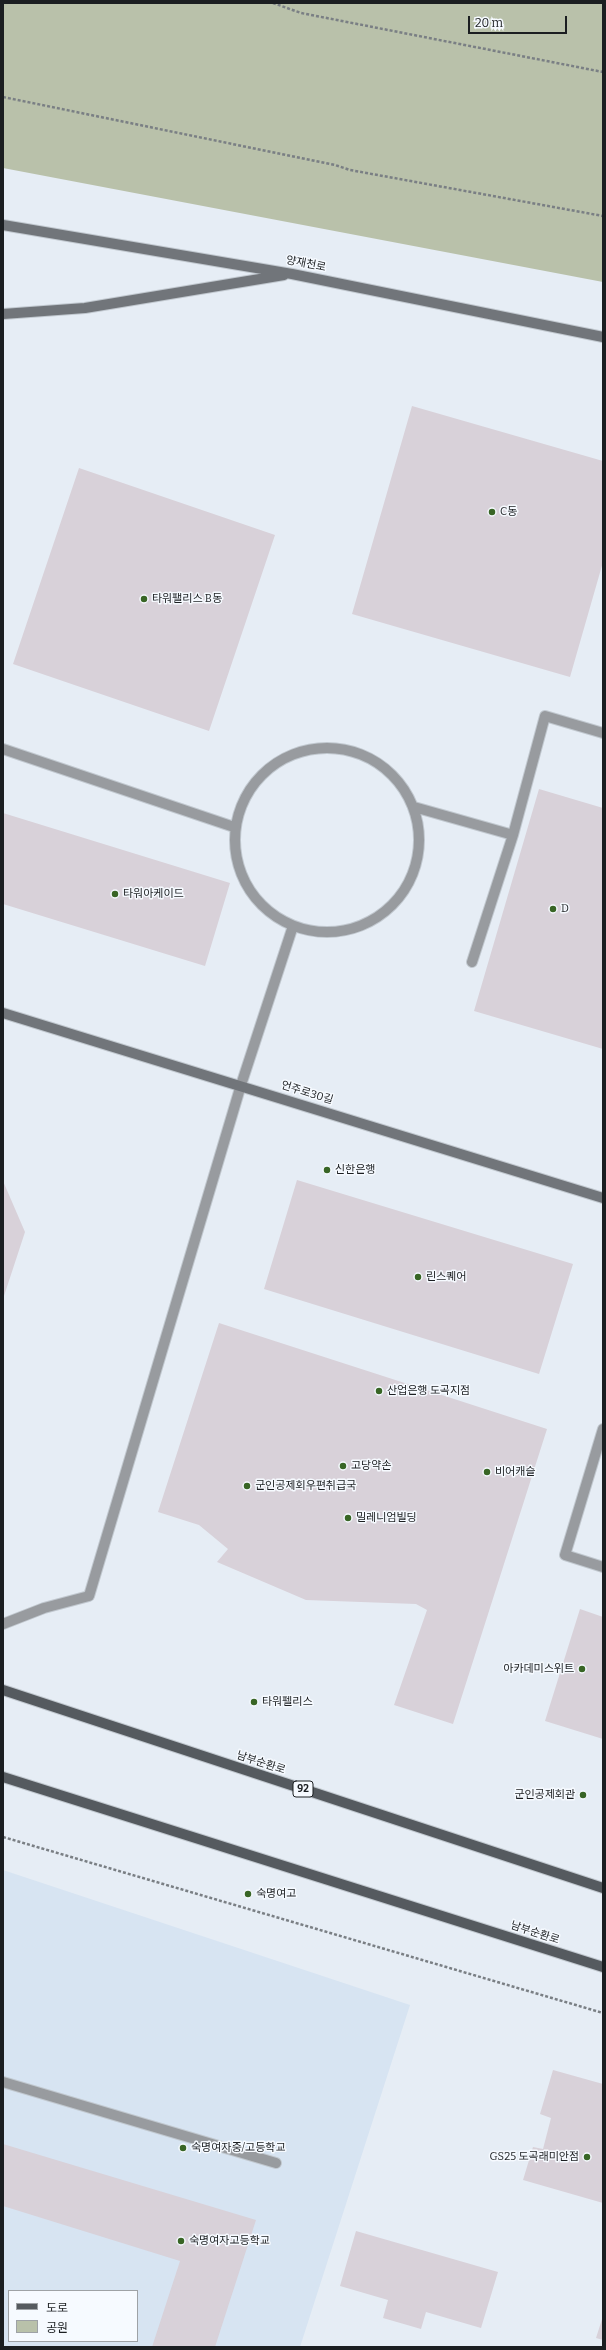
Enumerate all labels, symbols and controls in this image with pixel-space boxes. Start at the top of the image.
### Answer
scale bar [470,8,569,34]
text: 20 m [475,16,503,30]
street label: 양재천로 [285,254,327,274]
place label: C동 [500,505,517,519]
marker: C동 [487,507,497,517]
place label: 타워팰리스 B동 [152,592,222,606]
marker: 타워팰리스 B동 [139,594,149,604]
place label: 타워아케이드 [123,887,184,901]
marker: 타워아케이드 [110,889,120,899]
place label: D [561,902,569,916]
marker: D [548,904,558,914]
street label: 언주로30길 [279,1079,335,1107]
place label: 신한은행 [335,1163,375,1177]
marker: 신한은행 [322,1165,332,1175]
place label: 린스퀘어 [426,1270,466,1284]
marker: 린스퀘어 [413,1272,423,1282]
place label: 산업은행 도곡지점 [387,1384,470,1398]
marker: 산업은행 도곡지점 [374,1386,384,1396]
place label: 고당약손 [351,1459,391,1473]
marker: 고당약손 [338,1461,348,1471]
place label: 비어캐슬 [495,1465,535,1479]
marker: 비어캐슬 [482,1467,492,1477]
place label: 군인공제회우편취급국 [255,1479,356,1493]
marker: 군인공제회우편취급국 [242,1481,252,1491]
place label: 밀레니엄빌딩 [356,1511,417,1525]
marker: 밀레니엄빌딩 [343,1513,353,1523]
place label: 아카데미스위트 [503,1662,574,1676]
marker: 아카데미스위트 [577,1664,587,1674]
place label: 타워펠리스 [262,1695,313,1709]
marker: 타워펠리스 [249,1697,259,1707]
street label: 남부순환로 [235,1749,287,1777]
road number: 92 [293,1781,313,1797]
place label: 군인공제회관 [514,1788,575,1802]
marker: 군인공제회관 [578,1790,588,1800]
place label: 숙명여고 [256,1887,296,1901]
marker: 숙명여고 [243,1889,253,1899]
street label: 남부순환로 [509,1919,561,1947]
place label: 숙명여자중/고등학교 [191,2141,286,2155]
marker: 숙명여자중/고등학교 [178,2143,188,2153]
place label: GS25 도곡래미안점 [490,2150,579,2164]
marker: GS25 도곡래미안점 [582,2152,592,2162]
place label: 숙명여자고등학교 [189,2234,270,2248]
marker: 숙명여자고등학교 [176,2236,186,2246]
legend [8,2290,138,2342]
text: 도로 [46,2301,68,2315]
text: 공원 [46,2321,68,2335]

